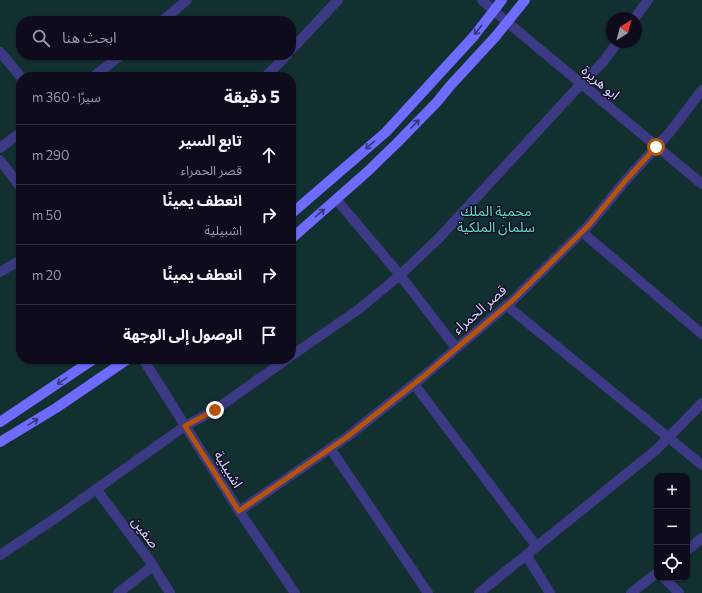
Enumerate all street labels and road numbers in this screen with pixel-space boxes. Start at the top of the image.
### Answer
street label: ابو هريرة [578,61,623,104]
street label: قصر الحمراء [449,281,510,338]
street label: اشبيلية [211,447,247,491]
street label: صفين [128,513,164,552]

